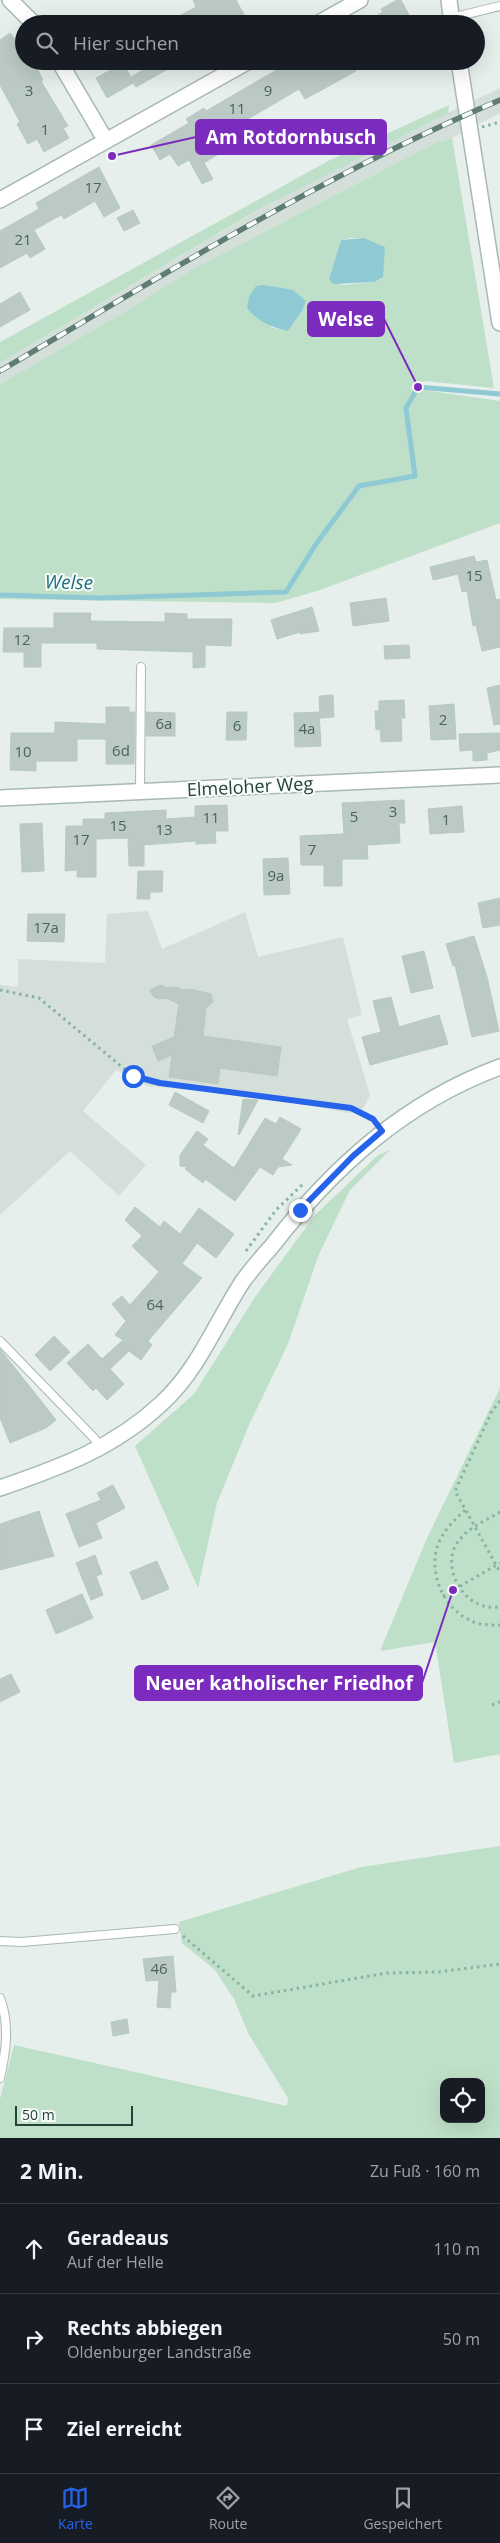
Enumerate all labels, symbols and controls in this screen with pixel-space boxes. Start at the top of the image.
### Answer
search box [15,15,485,70]
icon: search [33,29,61,57]
text: Hier suchen [73,30,179,56]
house number: 3 [25,80,33,100]
house number: 9 [264,80,272,100]
house number: 11 [228,98,246,118]
house number: 1 [41,119,49,139]
callout: Am Rotdornbusch [196,120,386,154]
text: Am Rotdornbusch [206,124,376,150]
house number: 17 [84,177,102,197]
house number: 21 [14,229,32,249]
callout: Welse [308,302,384,336]
text: Welse [318,306,374,332]
house number: 15 [465,565,483,585]
water label: Welse [45,569,93,595]
house number: 12 [13,629,31,649]
house number: 2 [439,709,447,729]
house number: 6a [156,713,172,733]
house number: 6 [233,715,241,735]
house number: 4a [299,718,315,738]
house number: 6d [112,740,130,760]
house number: 10 [14,741,32,761]
street label: Elmeloher Weg [186,771,314,801]
house number: 3 [389,801,397,821]
house number: 5 [350,806,358,826]
house number: 11 [202,807,220,827]
house number: 1 [442,809,450,829]
house number: 15 [109,815,127,835]
house number: 13 [155,819,173,839]
house number: 17 [72,829,90,849]
house number: 7 [308,839,316,859]
house number: 9a [268,865,284,885]
house number: 17a [33,917,59,937]
route start [122,1065,145,1088]
route end [289,1199,312,1222]
house number: 64 [146,1294,164,1314]
callout: Neuer katholischer Friedhof [135,1666,422,1700]
text: Neuer katholischer Friedhof [145,1670,414,1696]
house number: 46 [150,1958,168,1978]
map controls [440,2078,485,2123]
button: locate [440,2078,485,2123]
scale bar [15,2103,132,2126]
text: 50 m [22,2105,55,2124]
text: 2 Min. [20,2157,83,2185]
text: Zu Fuß · 160 m [370,2160,480,2182]
text: Geradeaus [67,2225,169,2251]
icon: ahead [20,2235,48,2263]
text: 110 m [434,2238,480,2260]
text: Auf der Helle [67,2251,164,2273]
text: Rechts abbiegen [67,2315,223,2341]
icon: right [20,2325,48,2353]
text: 50 m [443,2328,480,2350]
text: Oldenburger Landstraße [67,2341,251,2363]
icon: arrive [20,2415,48,2443]
text: Ziel erreicht [67,2416,182,2442]
tab: Karte [58,2484,93,2533]
tab: Route [209,2484,247,2533]
tab: Gespeichert [363,2484,442,2533]

